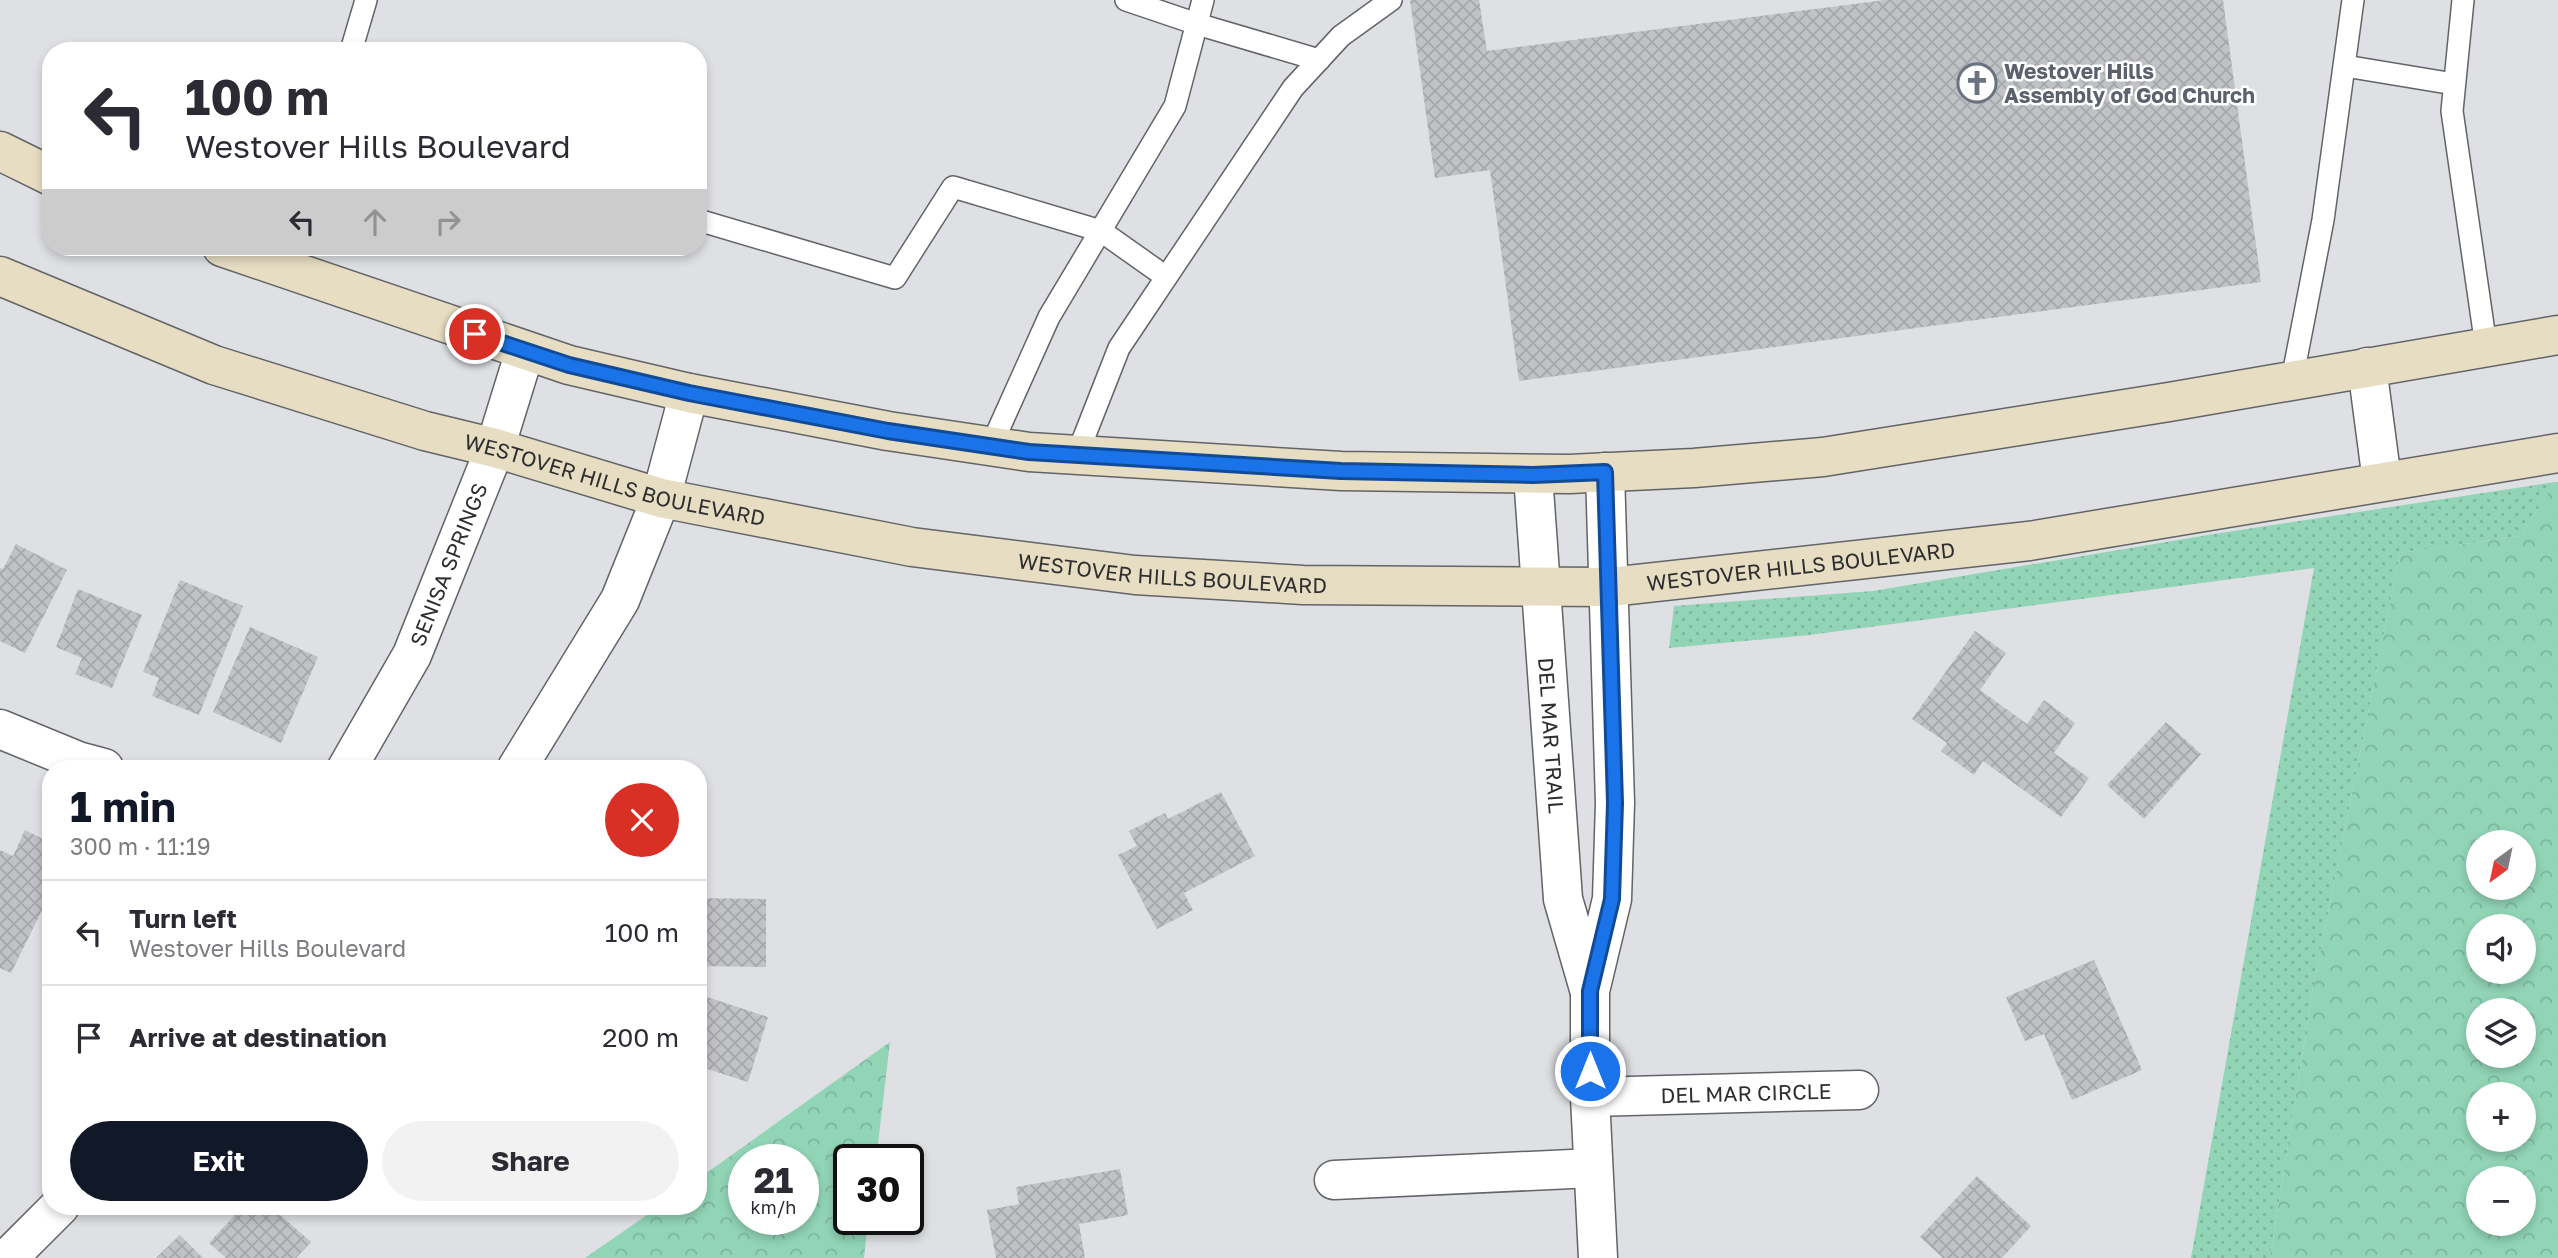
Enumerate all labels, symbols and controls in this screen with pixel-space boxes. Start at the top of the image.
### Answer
place label: Westover Hills Assembly of God Church [2004,58,2255,108]
church icon: Westover Hills Assembly of God Church [1956,62,1998,104]
text: 100 m [185,67,329,126]
icon: left [70,70,161,161]
text: Westover Hills Boulevard [185,127,571,165]
icon: left [283,203,321,241]
icon: ahead [356,203,394,241]
icon: right [429,203,467,241]
pin [445,304,505,364]
icon: arrive [456,315,494,353]
street label: WESTOVER HILLS BOULEVARD [462,428,767,531]
street label: SENISA SPRINGS [404,479,493,650]
street label: WESTOVER HILLS BOULEVARD [1645,536,1956,596]
street label: WESTOVER HILLS BOULEVARD [1016,547,1327,598]
street label: DEL MAR TRAIL [1533,656,1570,814]
text: 1 min [70,781,176,831]
button: close [605,783,679,857]
north arrow [2466,830,2536,900]
map controls [2466,830,2536,1236]
text: 300 m · 11:19 [70,832,211,860]
text: Turn left [129,903,237,934]
icon: left [70,914,108,952]
button: sound [2466,914,2536,984]
text: 100 m [605,917,679,948]
text: Westover Hills Boulevard [129,934,406,962]
button: layers [2466,998,2536,1068]
icon: arrive [70,1019,108,1057]
text: Arrive at destination [129,1022,387,1053]
text: 200 m [602,1022,679,1053]
position arrow [1553,1034,1627,1108]
street label: DEL MAR CIRCLE [1660,1078,1832,1108]
button: + [2466,1082,2536,1152]
button: Exit [70,1121,368,1201]
button: Share [382,1121,679,1201]
speed limit sign: 30 [833,1144,924,1235]
text: 21 [754,1159,793,1201]
button: − [2466,1166,2536,1236]
text: km/h [751,1196,796,1218]

